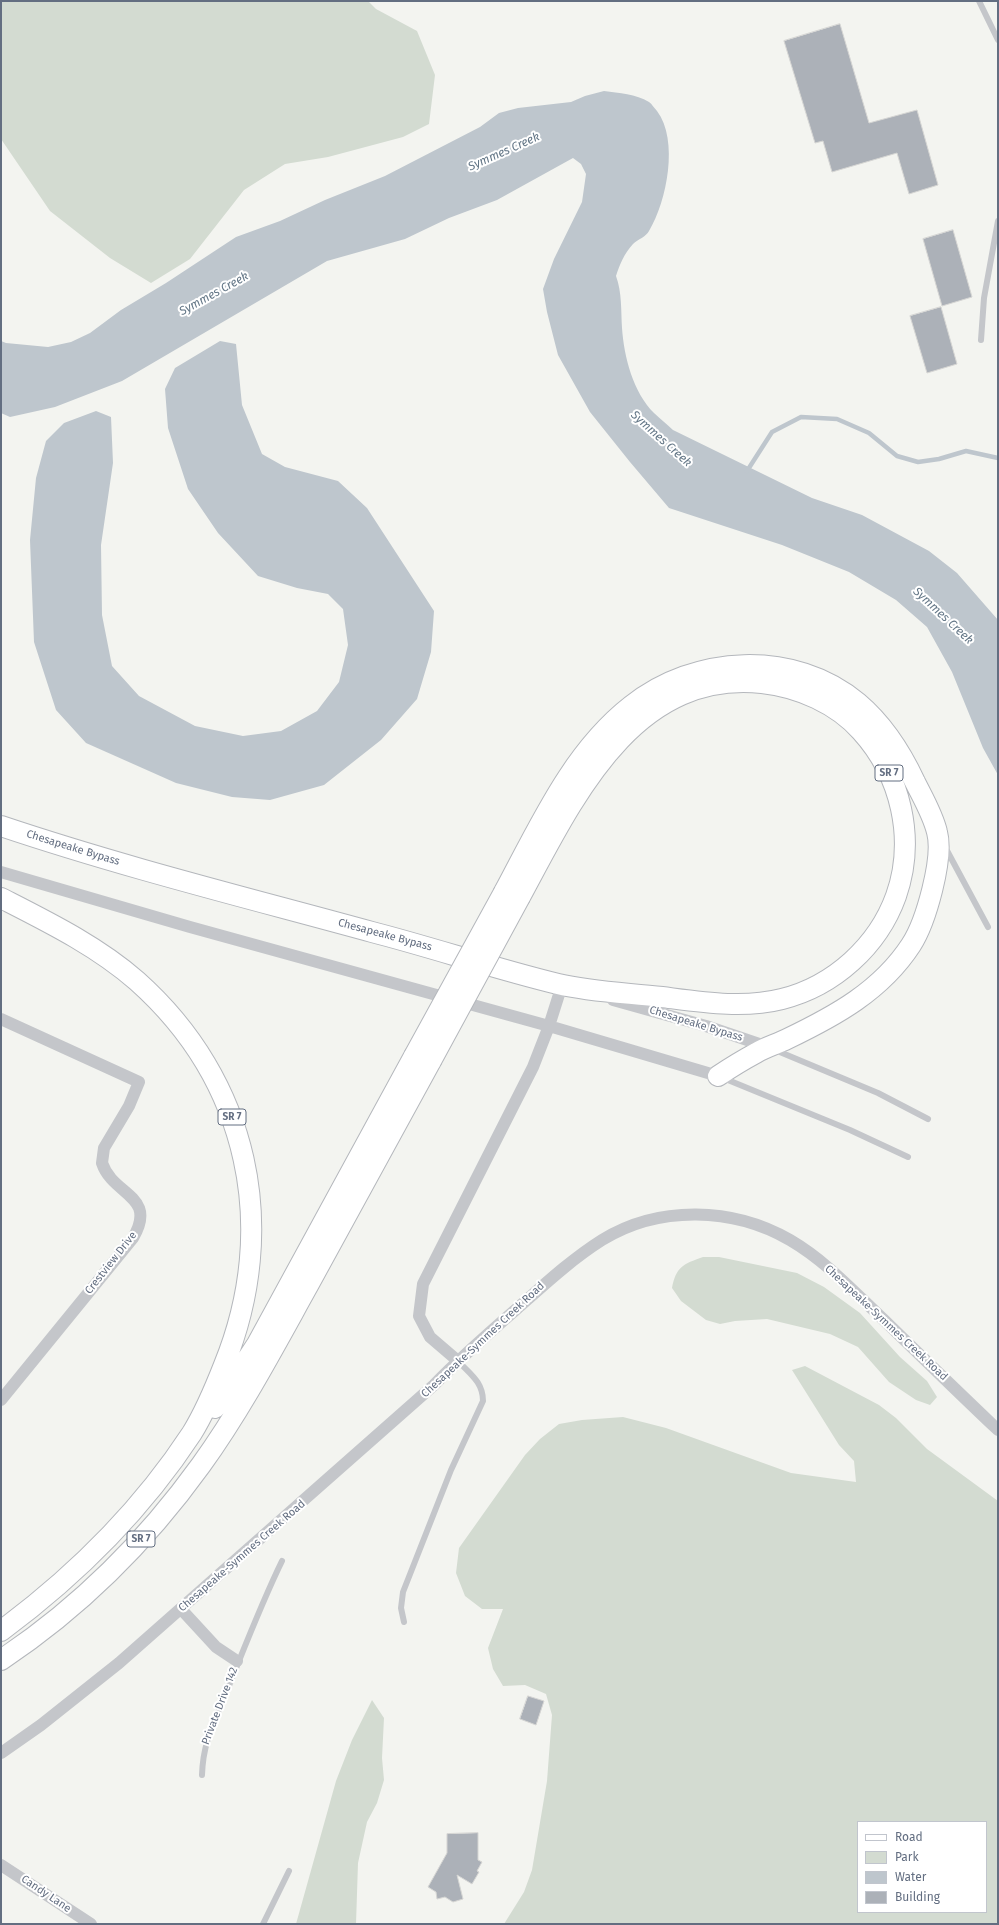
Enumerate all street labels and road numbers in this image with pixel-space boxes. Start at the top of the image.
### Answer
road number: SR 7 [875,765,903,781]
street label: Chesapeake Bypass [25,828,121,868]
street label: Chesapeake Bypass [336,916,434,954]
street label: Chesapeake Bypass [648,1004,744,1044]
road number: SR 7 [218,1109,246,1125]
street label: Crestview Drive [82,1229,140,1297]
street label: Chesapeake-Symmes Creek Road [822,1262,950,1384]
street label: Chesapeake-Symmes Creek Road [419,1279,547,1401]
street label: Chesapeake-Symmes Creek Road [176,1497,308,1615]
road number: SR 7 [127,1531,155,1547]
street label: Private Drive 142 [199,1665,241,1747]
street label: Candy Lane [19,1873,73,1915]

